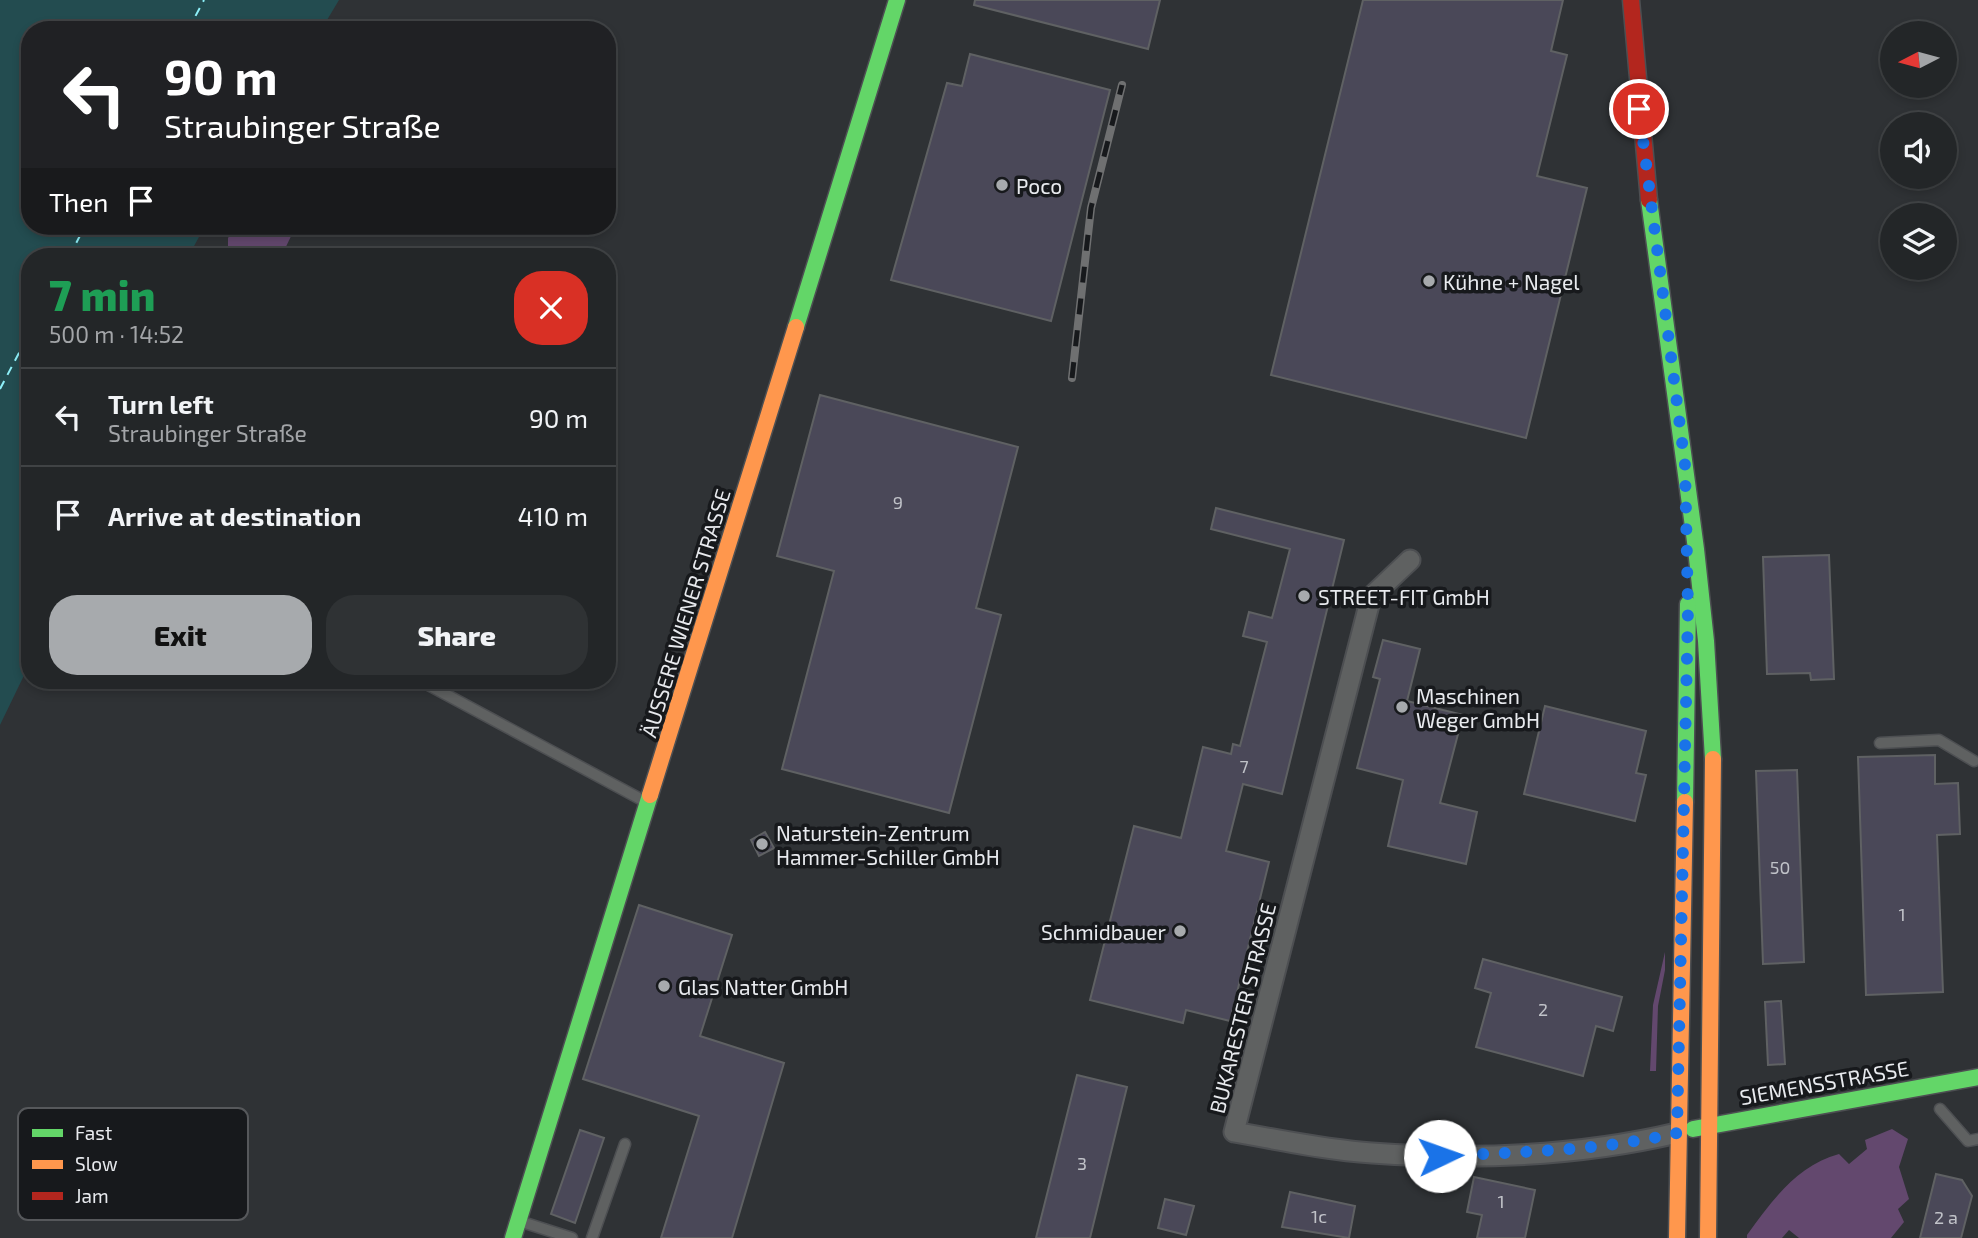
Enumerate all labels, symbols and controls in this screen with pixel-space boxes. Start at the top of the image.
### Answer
north arrow [1880,21,1956,98]
map controls [1880,21,1957,280]
text: 90 m [164,46,278,105]
icon: left [49,49,140,140]
pin [1609,79,1669,139]
icon: arrive [1620,90,1658,128]
text: Straubinger Straße [164,106,441,144]
button: sound [1880,112,1957,189]
place label: Poco [1016,173,1062,198]
marker: Poco [994,177,1010,193]
icon: arrive [122,182,160,220]
text: Then [49,186,108,217]
button: layers [1880,203,1957,280]
text: 7 min [49,269,155,319]
place label: Kühne + Nagel [1443,269,1580,294]
button: close [514,271,588,345]
marker: Kühne + Nagel [1421,273,1437,289]
text: 500 m · 14:52 [49,320,184,348]
text: Turn left [108,388,214,419]
icon: left [49,398,87,436]
text: 90 m [529,402,588,433]
text: Straubinger Straße [108,419,307,447]
street label: ÄUSSERE WIENER STRASSE [635,486,735,740]
house number: 9 [893,491,903,513]
icon: arrive [49,496,87,534]
text: Arrive at destination [108,500,361,531]
text: 410 m [517,500,588,531]
place label: STREET-FIT GmbH [1318,584,1490,609]
marker: STREET-FIT GmbH [1296,588,1312,604]
button: Exit [49,595,312,675]
button: Share [326,595,588,675]
place label: Maschinen Weger GmbH [1416,683,1540,732]
marker: Maschinen Weger GmbH [1394,699,1410,715]
house number: 7 [1239,755,1249,777]
place label: Naturstein-Zentrum Hammer-Schiller GmbH [776,820,1000,869]
marker: Naturstein-Zentrum Hammer-Schiller GmbH [754,836,770,852]
house number: 50 [1770,856,1790,878]
street label: BUKARESTER STRASSE [1204,900,1280,1116]
house number: 1 [1898,903,1906,925]
place label: Schmidbauer [1041,919,1167,944]
marker: Schmidbauer [1172,923,1188,939]
place label: Glas Natter GmbH [678,974,848,999]
marker: Glas Natter GmbH [656,978,672,994]
house number: 2 [1538,998,1548,1020]
street label: SIEMENSSTRASSE [1738,1055,1910,1109]
legend [18,1108,248,1220]
position arrow [1403,1119,1477,1193]
text: Fast [75,1121,112,1144]
text: Slow [75,1152,118,1175]
house number: 3 [1077,1152,1087,1174]
text: Jam [75,1184,109,1207]
house number: 1 [1497,1190,1505,1212]
house number: 1c [1311,1205,1327,1227]
house number: 2 a [1934,1206,1958,1228]

